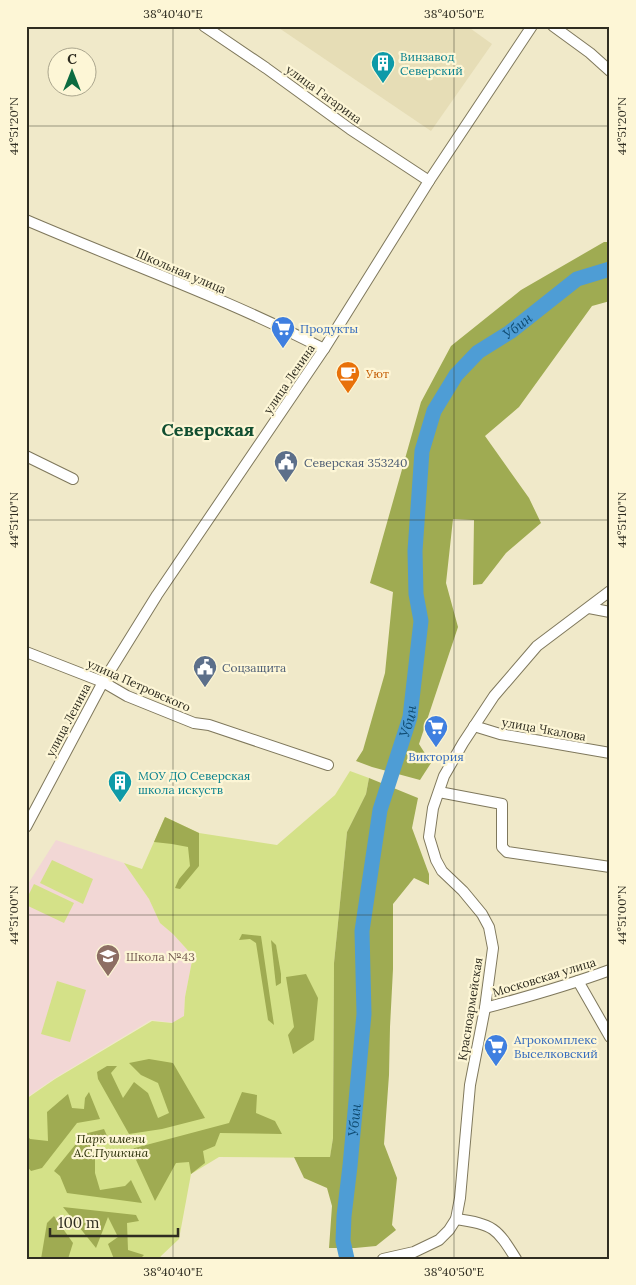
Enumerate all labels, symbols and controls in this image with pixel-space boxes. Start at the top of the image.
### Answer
text: 38°40'40"E [143,6,203,21]
text: 38°40'50"E [424,6,484,21]
north arrow [48,48,98,98]
place label: Винзавод Северский [400,49,463,78]
text: С [67,50,77,68]
building icon: Винзавод Северский [370,50,396,84]
street label: улица Гагарина [283,61,365,127]
text: 44°51'20"N [6,97,21,155]
text: 44°51'20"N [614,97,629,155]
street label: Школьная улица [134,245,228,297]
water label: Убин [500,308,536,343]
supermarket icon: Продукты [270,315,296,349]
place label: Продукты [300,321,358,336]
street label: улица Ленина [260,341,318,417]
cafe icon: Уют [335,360,361,394]
place label: Уют [365,366,389,381]
district label: Северская [161,418,255,441]
public building icon: Северская 353240 [273,449,299,483]
place label: Северская 353240 [304,455,408,470]
text: 44°51'10"N [6,492,21,548]
text: 44°51'10"N [614,492,629,548]
public building icon: Соцзащита [192,654,218,688]
street label: улица Петровского [85,655,193,715]
place label: Соцзащита [222,660,286,675]
street label: улица Ленина [42,681,94,759]
water label: Убин [395,704,420,740]
supermarket icon: Виктория [423,714,449,748]
street label: улица Чкалова [501,714,587,744]
place label: Виктория [408,749,464,764]
place label: МОУ ДО Северская школа искуств [138,768,250,797]
building icon: МОУ ДО Северская школа искуств [107,769,133,803]
text: 44°51'00"N [6,885,21,945]
text: 44°51'00"N [614,885,629,945]
school or university icon: Школа №43 [95,943,121,977]
place label: Школа №43 [126,949,195,964]
street label: Московская улица [491,954,597,1000]
street label: Красноармейская [454,956,486,1062]
place label: Агрокомплекс Выселковский [513,1032,598,1061]
supermarket icon: Агрокомплекс Выселковский [483,1033,509,1067]
water label: Убин [344,1102,365,1137]
park label: Парк имени А.С.Пушкина [73,1131,149,1160]
scale bar [50,1205,178,1237]
text: 100 m [58,1213,99,1232]
text: 38°40'40"E [143,1264,203,1279]
text: 38°40'50"E [424,1264,484,1279]

